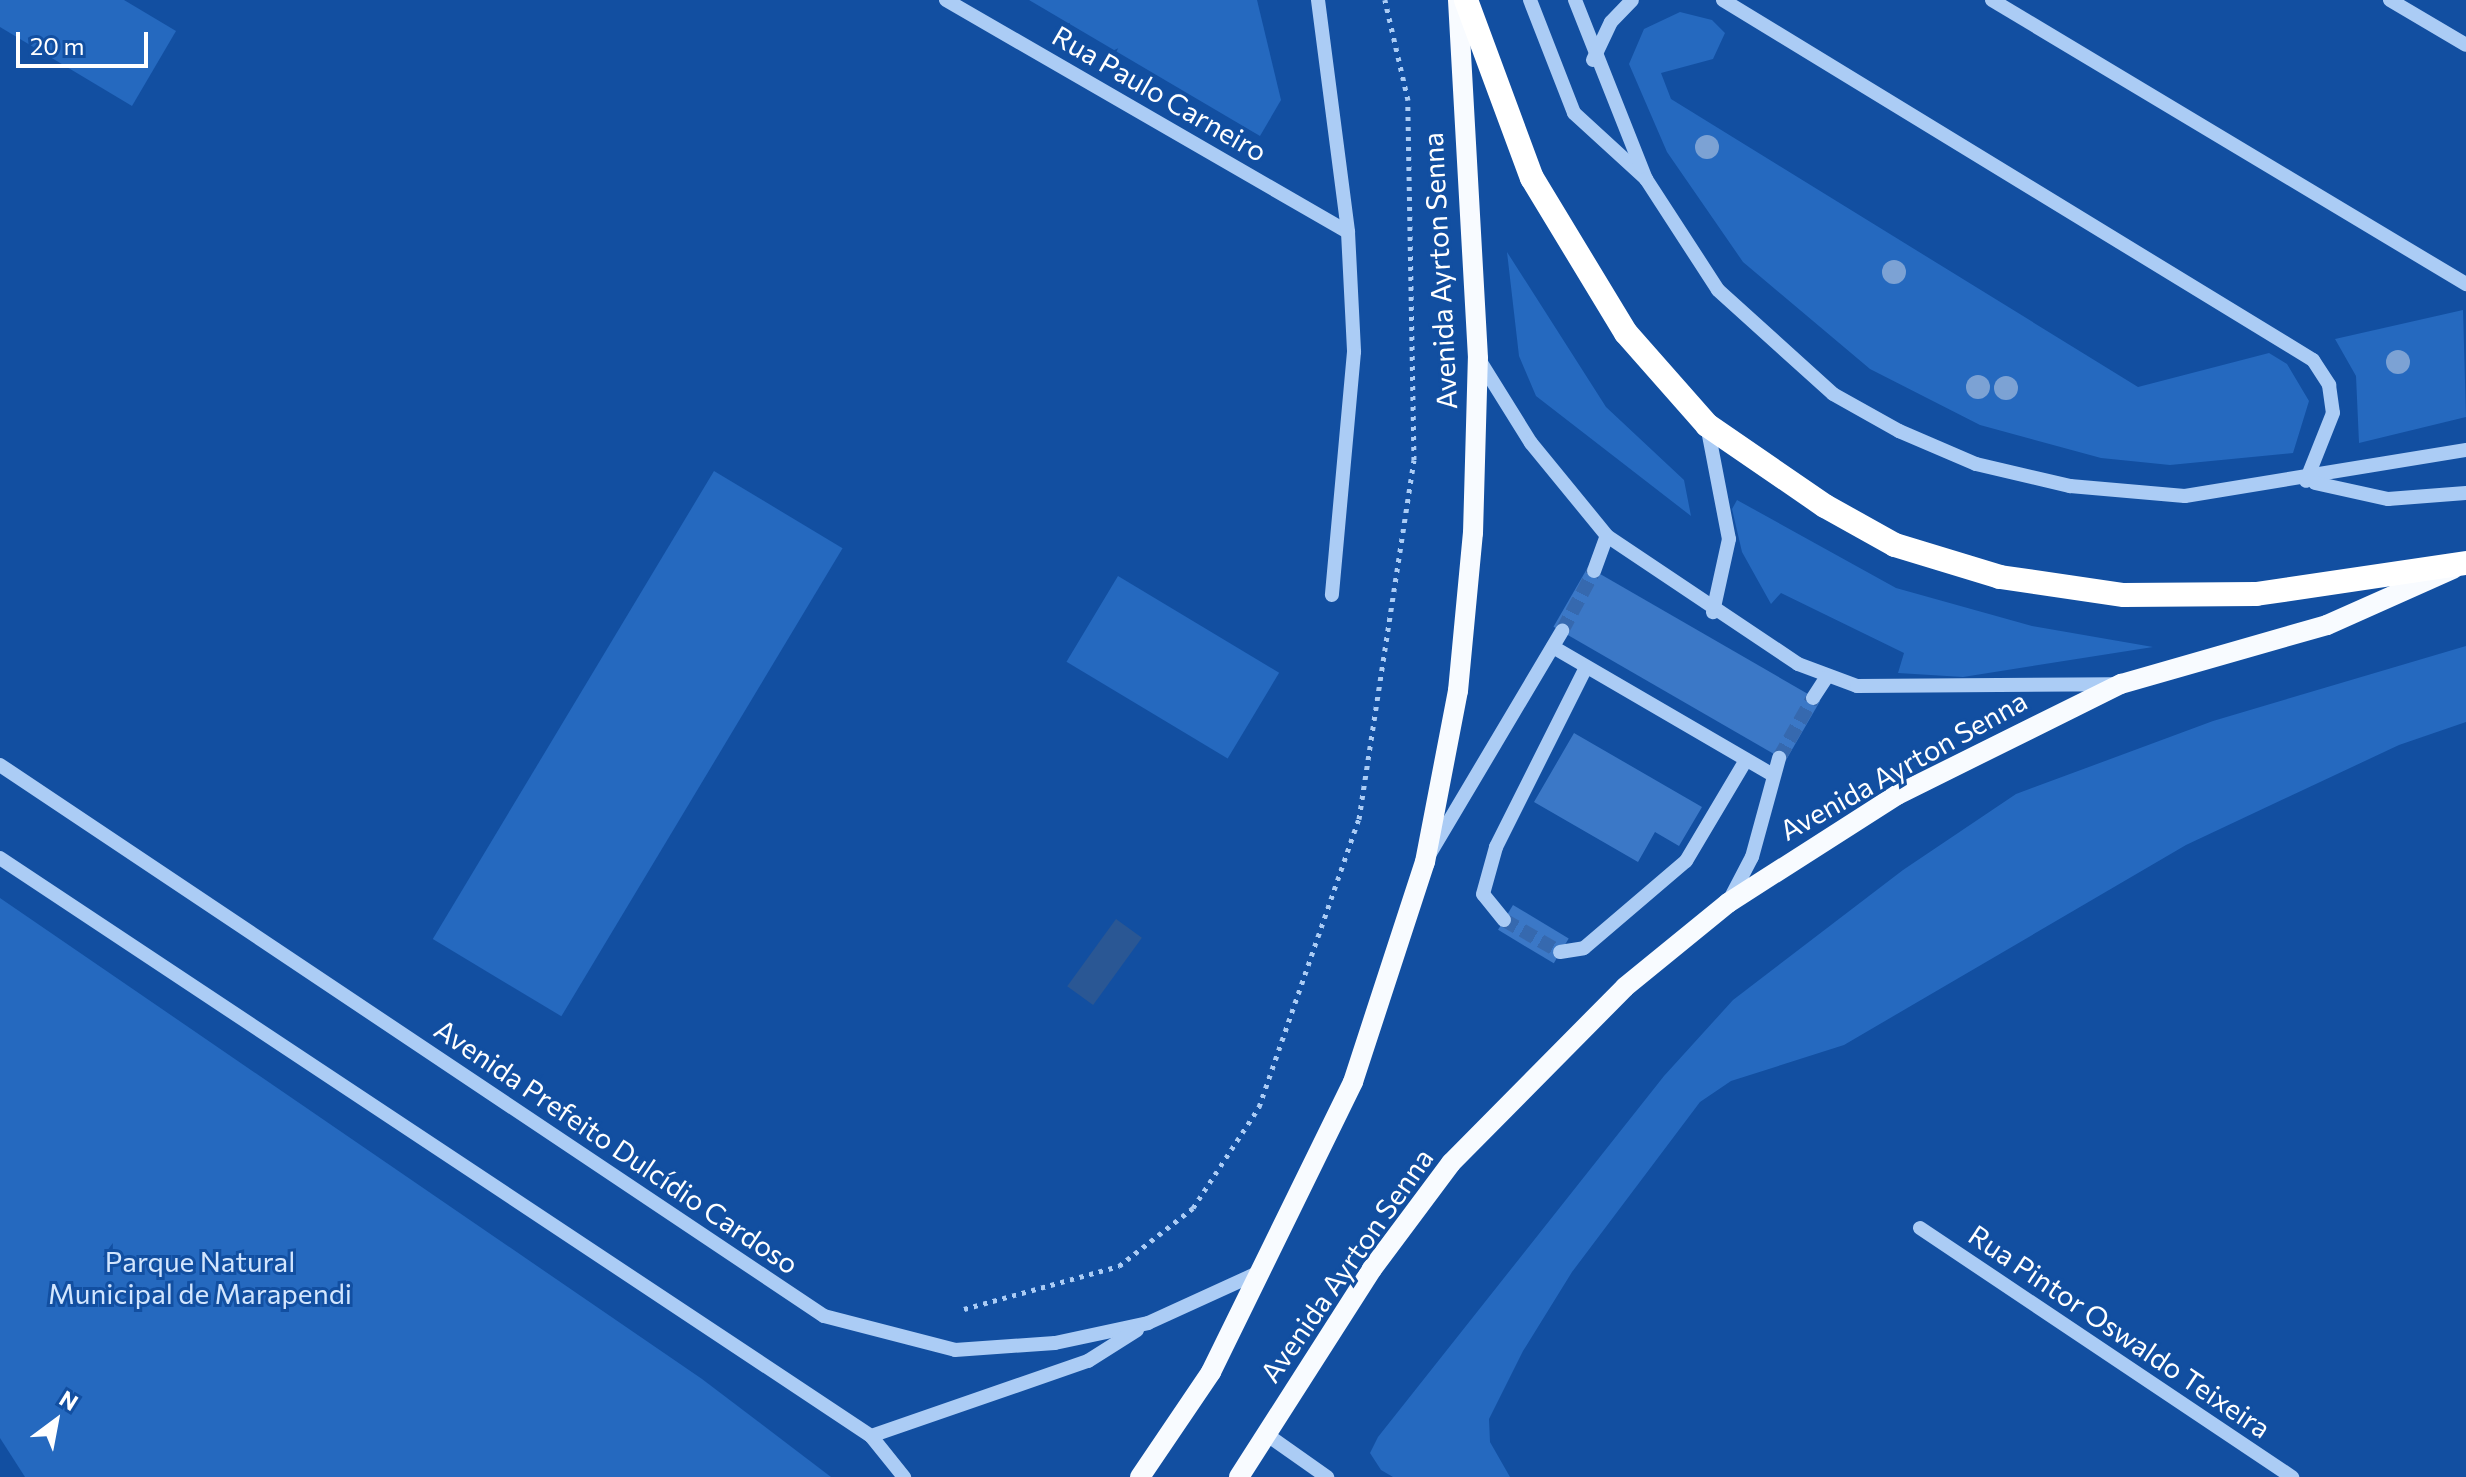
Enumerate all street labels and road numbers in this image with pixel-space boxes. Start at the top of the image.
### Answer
street label: Rua Paulo Carneiro [1047,18,1273,168]
street label: Avenida Ayrton Senna [1415,132,1463,410]
street label: Avenida Ayrton Senna [1773,683,2033,847]
street label: Avenida Prefeito Dulcídio Cardoso [429,1011,805,1281]
street label: Avenida Ayrton Senna [1253,1142,1439,1388]
street label: Rua Pintor Oswaldo Teixeira [1963,1217,2277,1445]

